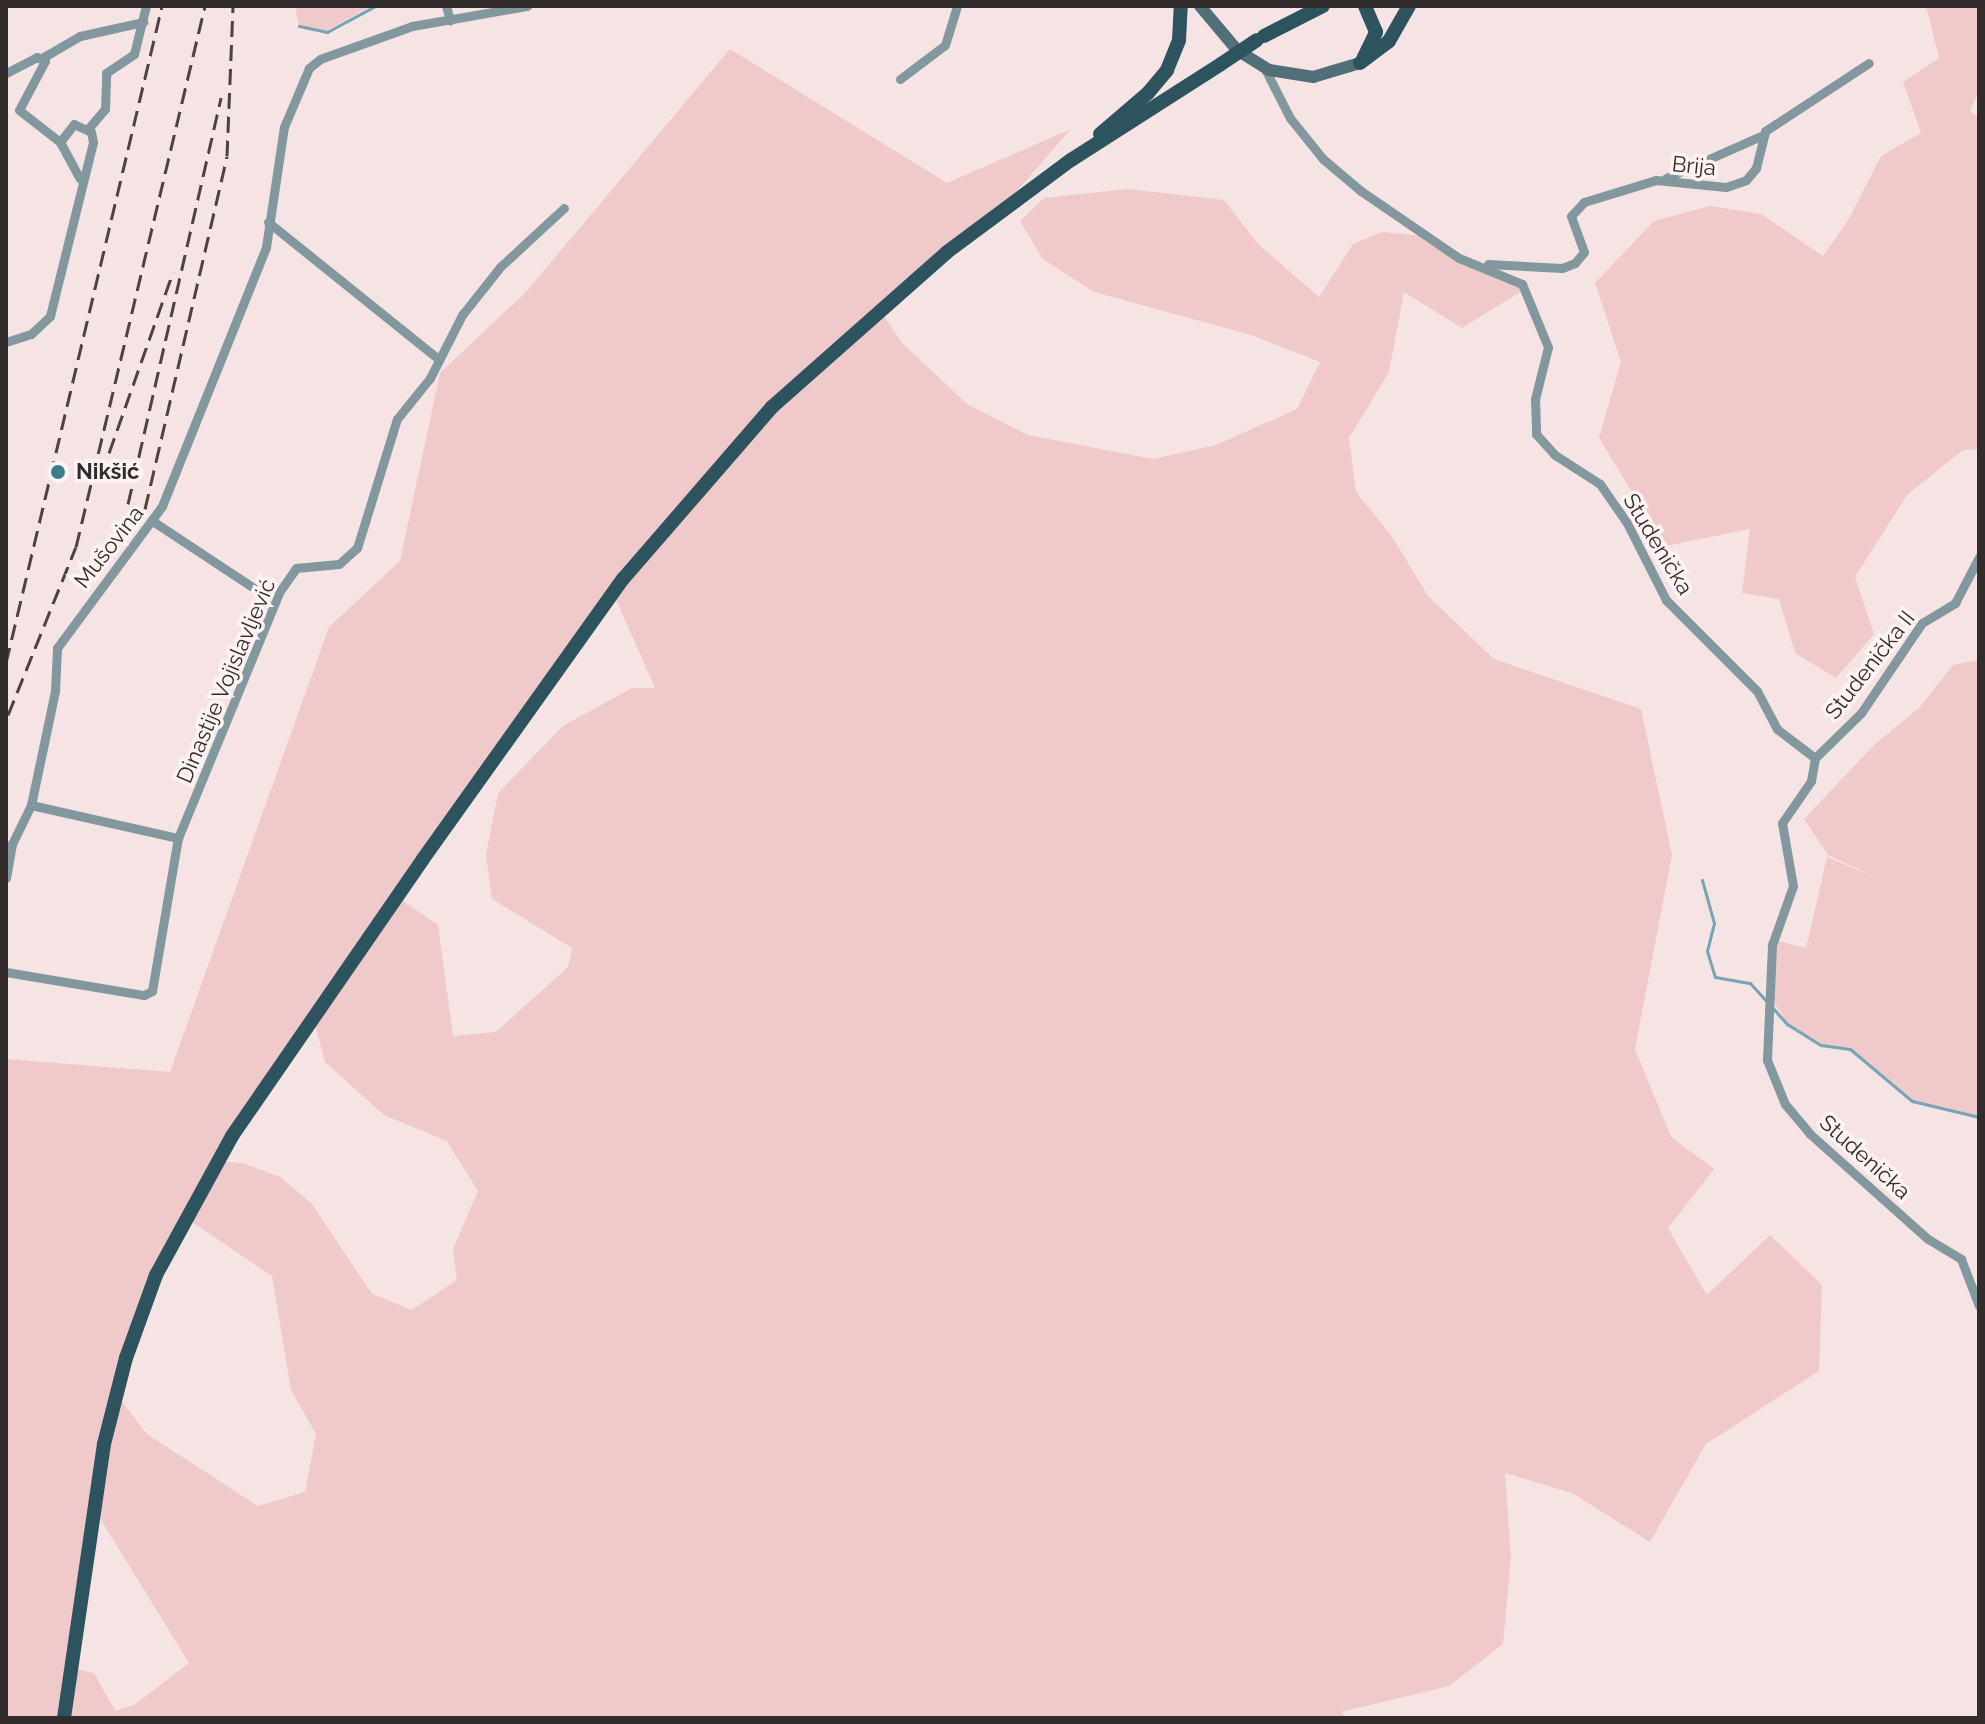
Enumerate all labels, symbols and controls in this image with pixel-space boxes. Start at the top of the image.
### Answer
street label: Brija [1671,151,1717,181]
place label: Nikšić [76,459,139,485]
marker: Nikšić [47,461,69,483]
street label: Studenička [1617,489,1699,599]
street label: Mušovina [69,501,149,593]
street label: Dinastije Vojislavljević [171,575,281,787]
street label: Studenička II [1820,606,1920,724]
street label: Studenička [1814,1109,1916,1205]

